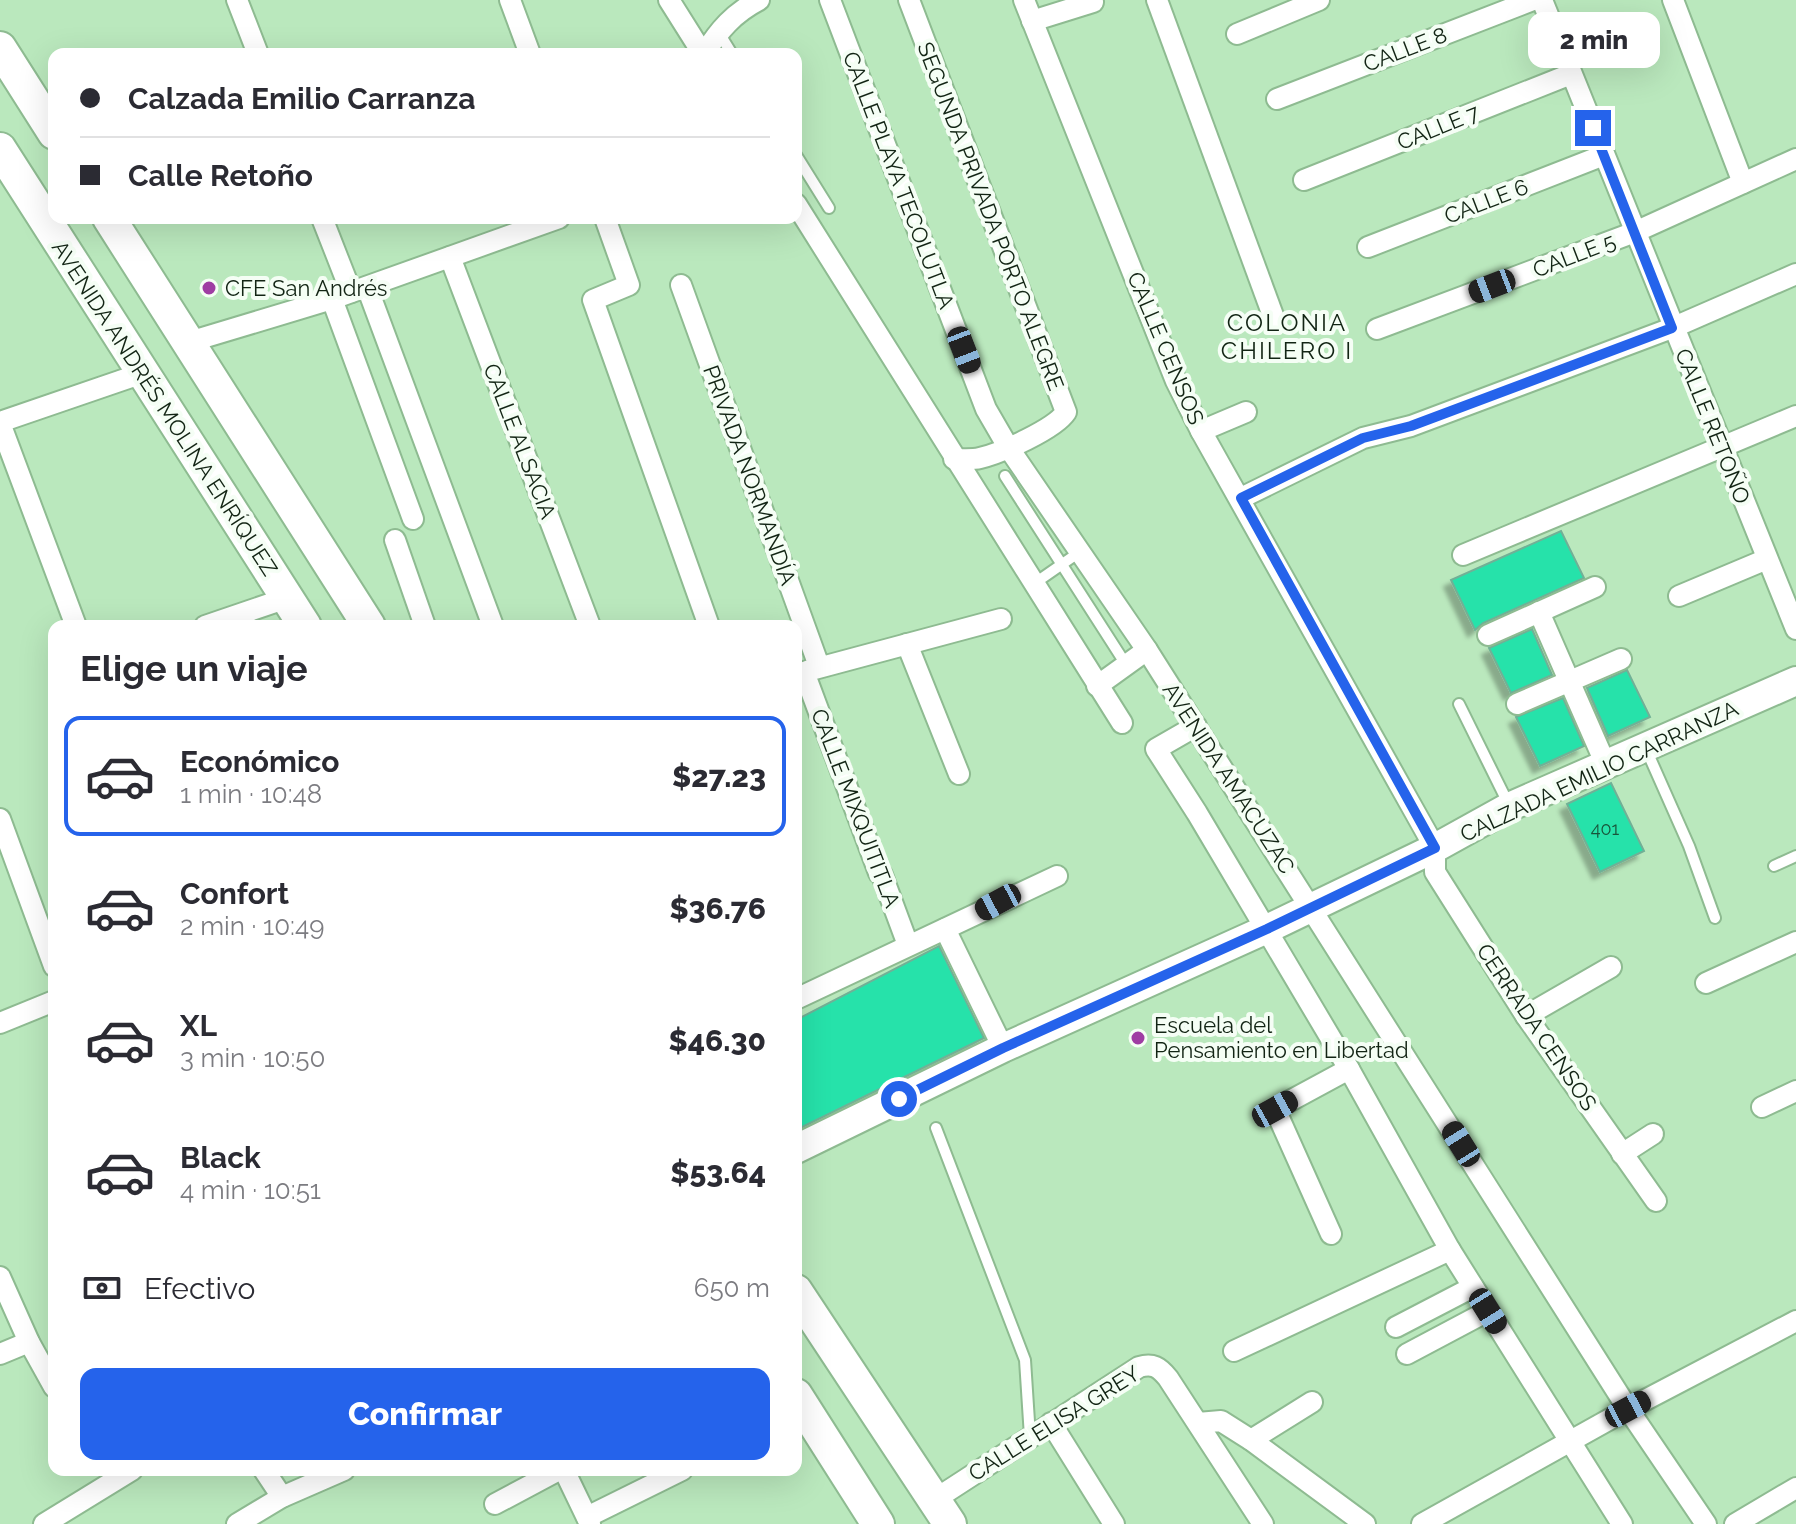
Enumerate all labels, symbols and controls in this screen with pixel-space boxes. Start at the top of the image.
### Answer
callout: 2 min [1527,12,1659,68]
street label: CALLE 8 [1360,21,1450,77]
text: 2 min [1560,25,1628,55]
street label: SEGUNDA PRIVADA PORTO ALEGRE [912,38,1070,394]
street label: CALLE PLAYA TECOLUTLA [838,48,960,312]
text: Calzada Emilio Carranza [128,81,475,116]
street label: CALLE 7 [1393,99,1483,155]
route end [1575,110,1611,146]
text: Calle Retoño [128,158,313,193]
street label: CALLE 6 [1440,173,1532,229]
street label: CALLE 5 [1529,227,1619,283]
street label: AVENIDA ANDRÉS MOLINA ENRÍQUEZ [47,236,283,581]
car [1465,266,1519,306]
street label: CALLE CENSOS [1122,268,1210,428]
place label: CFE San Andrés [225,275,387,301]
marker: CFE San Andrés [200,279,218,297]
district label: COLONIA CHILERO I [1221,308,1353,365]
car [944,323,984,377]
street label: CALLE RETOÑO [1670,345,1756,507]
street label: CALLE ALSACIA [478,360,562,522]
street label: PRIVADA NORMANDÍA [698,362,802,589]
text: Elige un viaje [80,647,308,689]
street label: AVENIDA AMACUZAC [1158,678,1300,878]
street label: CALZADA EMILIO CARRANZA [1456,695,1742,847]
street label: CALLE MIXQUITITLA [806,705,906,911]
icon: car [84,740,156,812]
text: Económico [180,744,340,779]
text: $27.23 [672,759,766,794]
text: 1 min · 10:48 [180,779,322,809]
house number: 401 [1591,818,1620,839]
icon: car [84,872,156,944]
text: Confort [180,876,289,911]
car [971,880,1025,924]
text: $36.76 [670,891,766,926]
text: 2 min · 10:49 [180,911,324,941]
street label: CERRADA CENSOS [1472,939,1602,1115]
icon: car [84,1004,156,1076]
text: XL [180,1008,217,1043]
place label: Escuela del Pensamiento en Libertad [1154,1012,1409,1063]
text: $46.30 [669,1023,766,1058]
marker: Escuela del Pensamiento en Libertad [1129,1029,1147,1047]
text: 3 min · 10:50 [180,1043,325,1073]
route start [881,1081,917,1117]
car [1248,1087,1302,1131]
car [1438,1117,1484,1171]
icon: car [84,1136,156,1208]
text: Black [180,1140,261,1175]
text: $53.64 [670,1155,766,1190]
text: 4 min · 10:51 [180,1175,321,1205]
icon: cash [80,1266,124,1310]
text: Efectivo [144,1271,255,1306]
text: 650 m [694,1273,770,1303]
car [1465,1284,1511,1338]
street label: CALLE ELISA GREY [964,1360,1144,1486]
button: Confirmar [80,1368,770,1460]
car [1601,1387,1655,1431]

